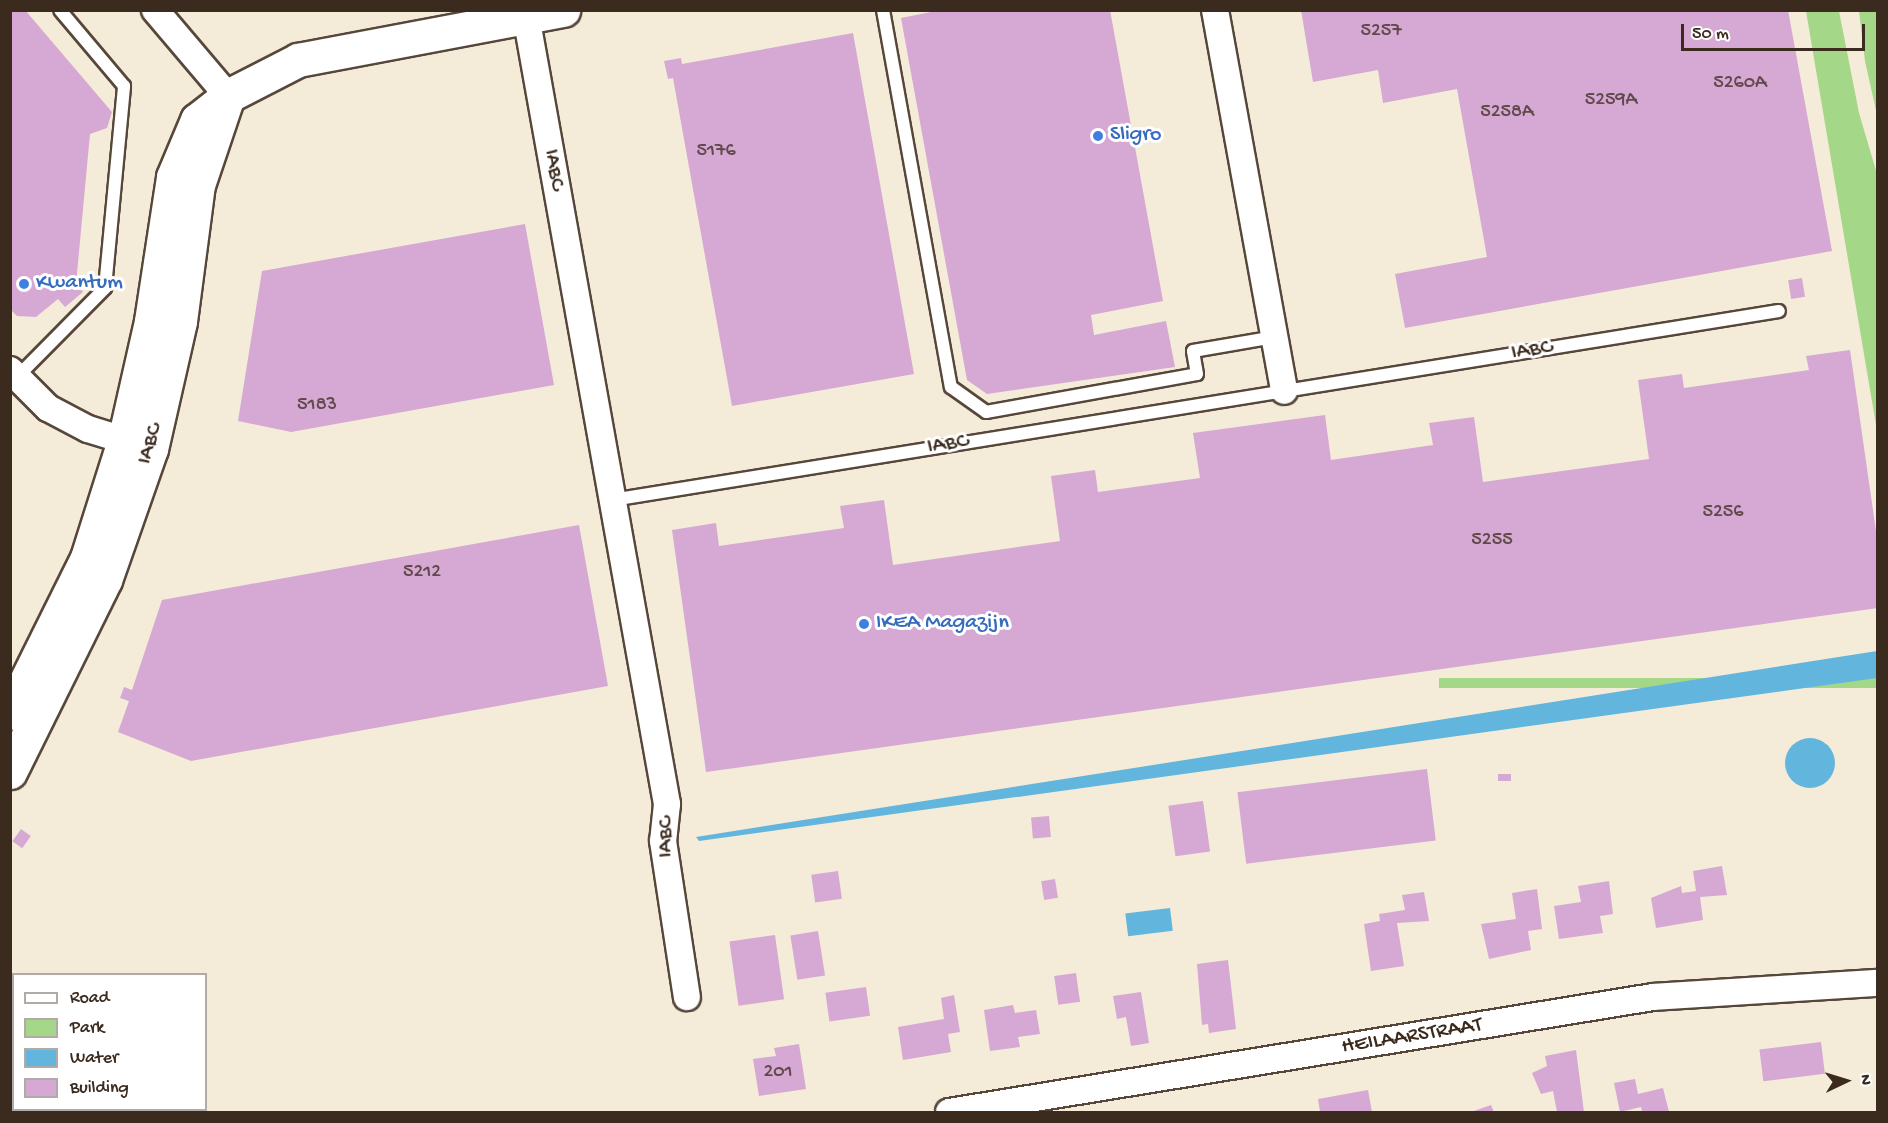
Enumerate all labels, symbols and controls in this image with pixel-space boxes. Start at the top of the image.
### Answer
scale bar [1684,12,1868,50]
house number: 5257 [1360,19,1402,43]
text: 50 m [1692,24,1729,45]
house number: 5260A [1713,71,1767,95]
house number: 5259A [1585,88,1637,112]
house number: 5258A [1480,100,1534,124]
place label: Sligro [1110,123,1162,149]
marker: Sligro [1091,129,1105,143]
house number: 5176 [696,139,736,163]
street label: IABC [536,147,570,193]
place label: Kwantum [36,271,123,297]
marker: Kwantum [17,277,31,291]
street label: IABC [1509,335,1555,367]
house number: 5183 [297,393,337,417]
street label: IABC [133,420,169,468]
street label: IABC [925,429,971,461]
house number: 5256 [1703,500,1743,524]
house number: 5255 [1471,528,1513,552]
house number: 5212 [403,560,441,584]
place label: IKEA Magazijn [876,611,1009,637]
marker: IKEA Magazijn [857,617,871,631]
street label: IABC [654,816,680,858]
legend [12,973,207,1111]
text: Road [70,988,109,1009]
street label: HEILAARSTRAAT [1340,1013,1484,1061]
text: Park [70,1018,104,1039]
text: Water [70,1048,118,1069]
north arrow [1816,1051,1876,1111]
house number: 201 [763,1060,793,1084]
text: N [1855,1074,1874,1086]
text: Building [70,1078,129,1099]

